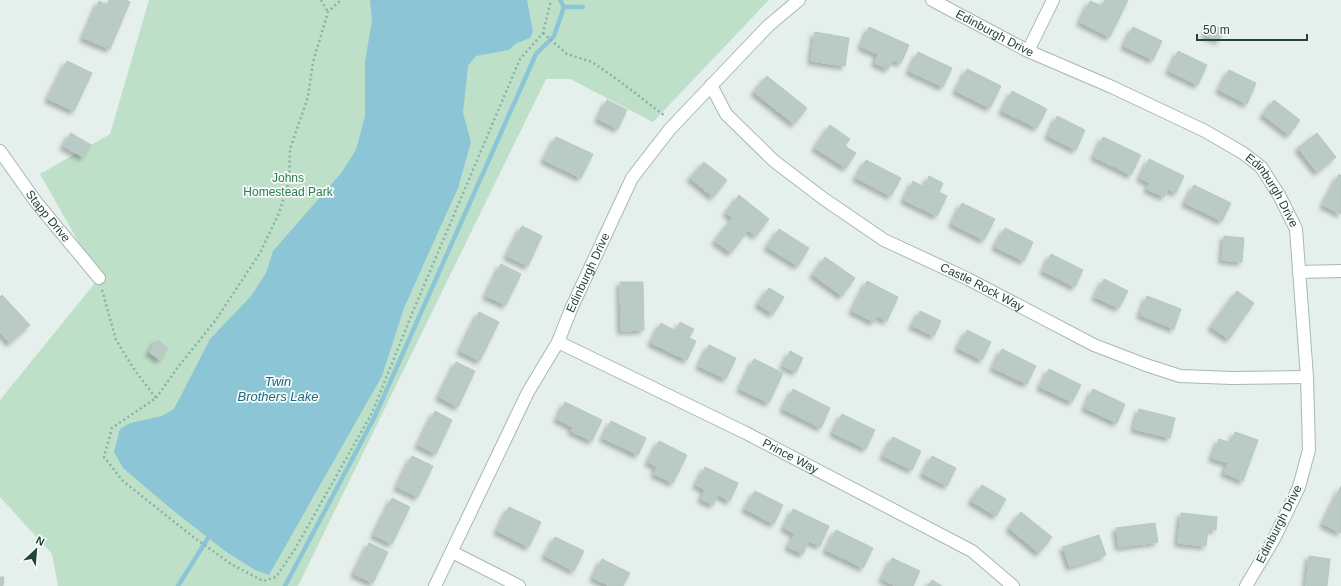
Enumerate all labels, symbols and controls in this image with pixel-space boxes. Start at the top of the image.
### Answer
street label: Edinburgh Drive [953,7,1036,60]
scale bar [1197,16,1307,42]
text: 50 m [1203,23,1230,37]
street label: Edinburgh Drive [1243,151,1301,230]
park label: Johns Homestead Park [243,171,334,199]
street label: Stapp Drive [23,187,73,245]
street label: Edinburgh Drive [563,230,613,315]
street label: Castle Rock Way [938,260,1026,314]
water label: Twin Brothers Lake [238,374,318,404]
street label: Prince Way [760,436,821,477]
street label: Edinburgh Drive [1253,482,1305,566]
north arrow [16,530,56,570]
text: N [34,534,47,548]

